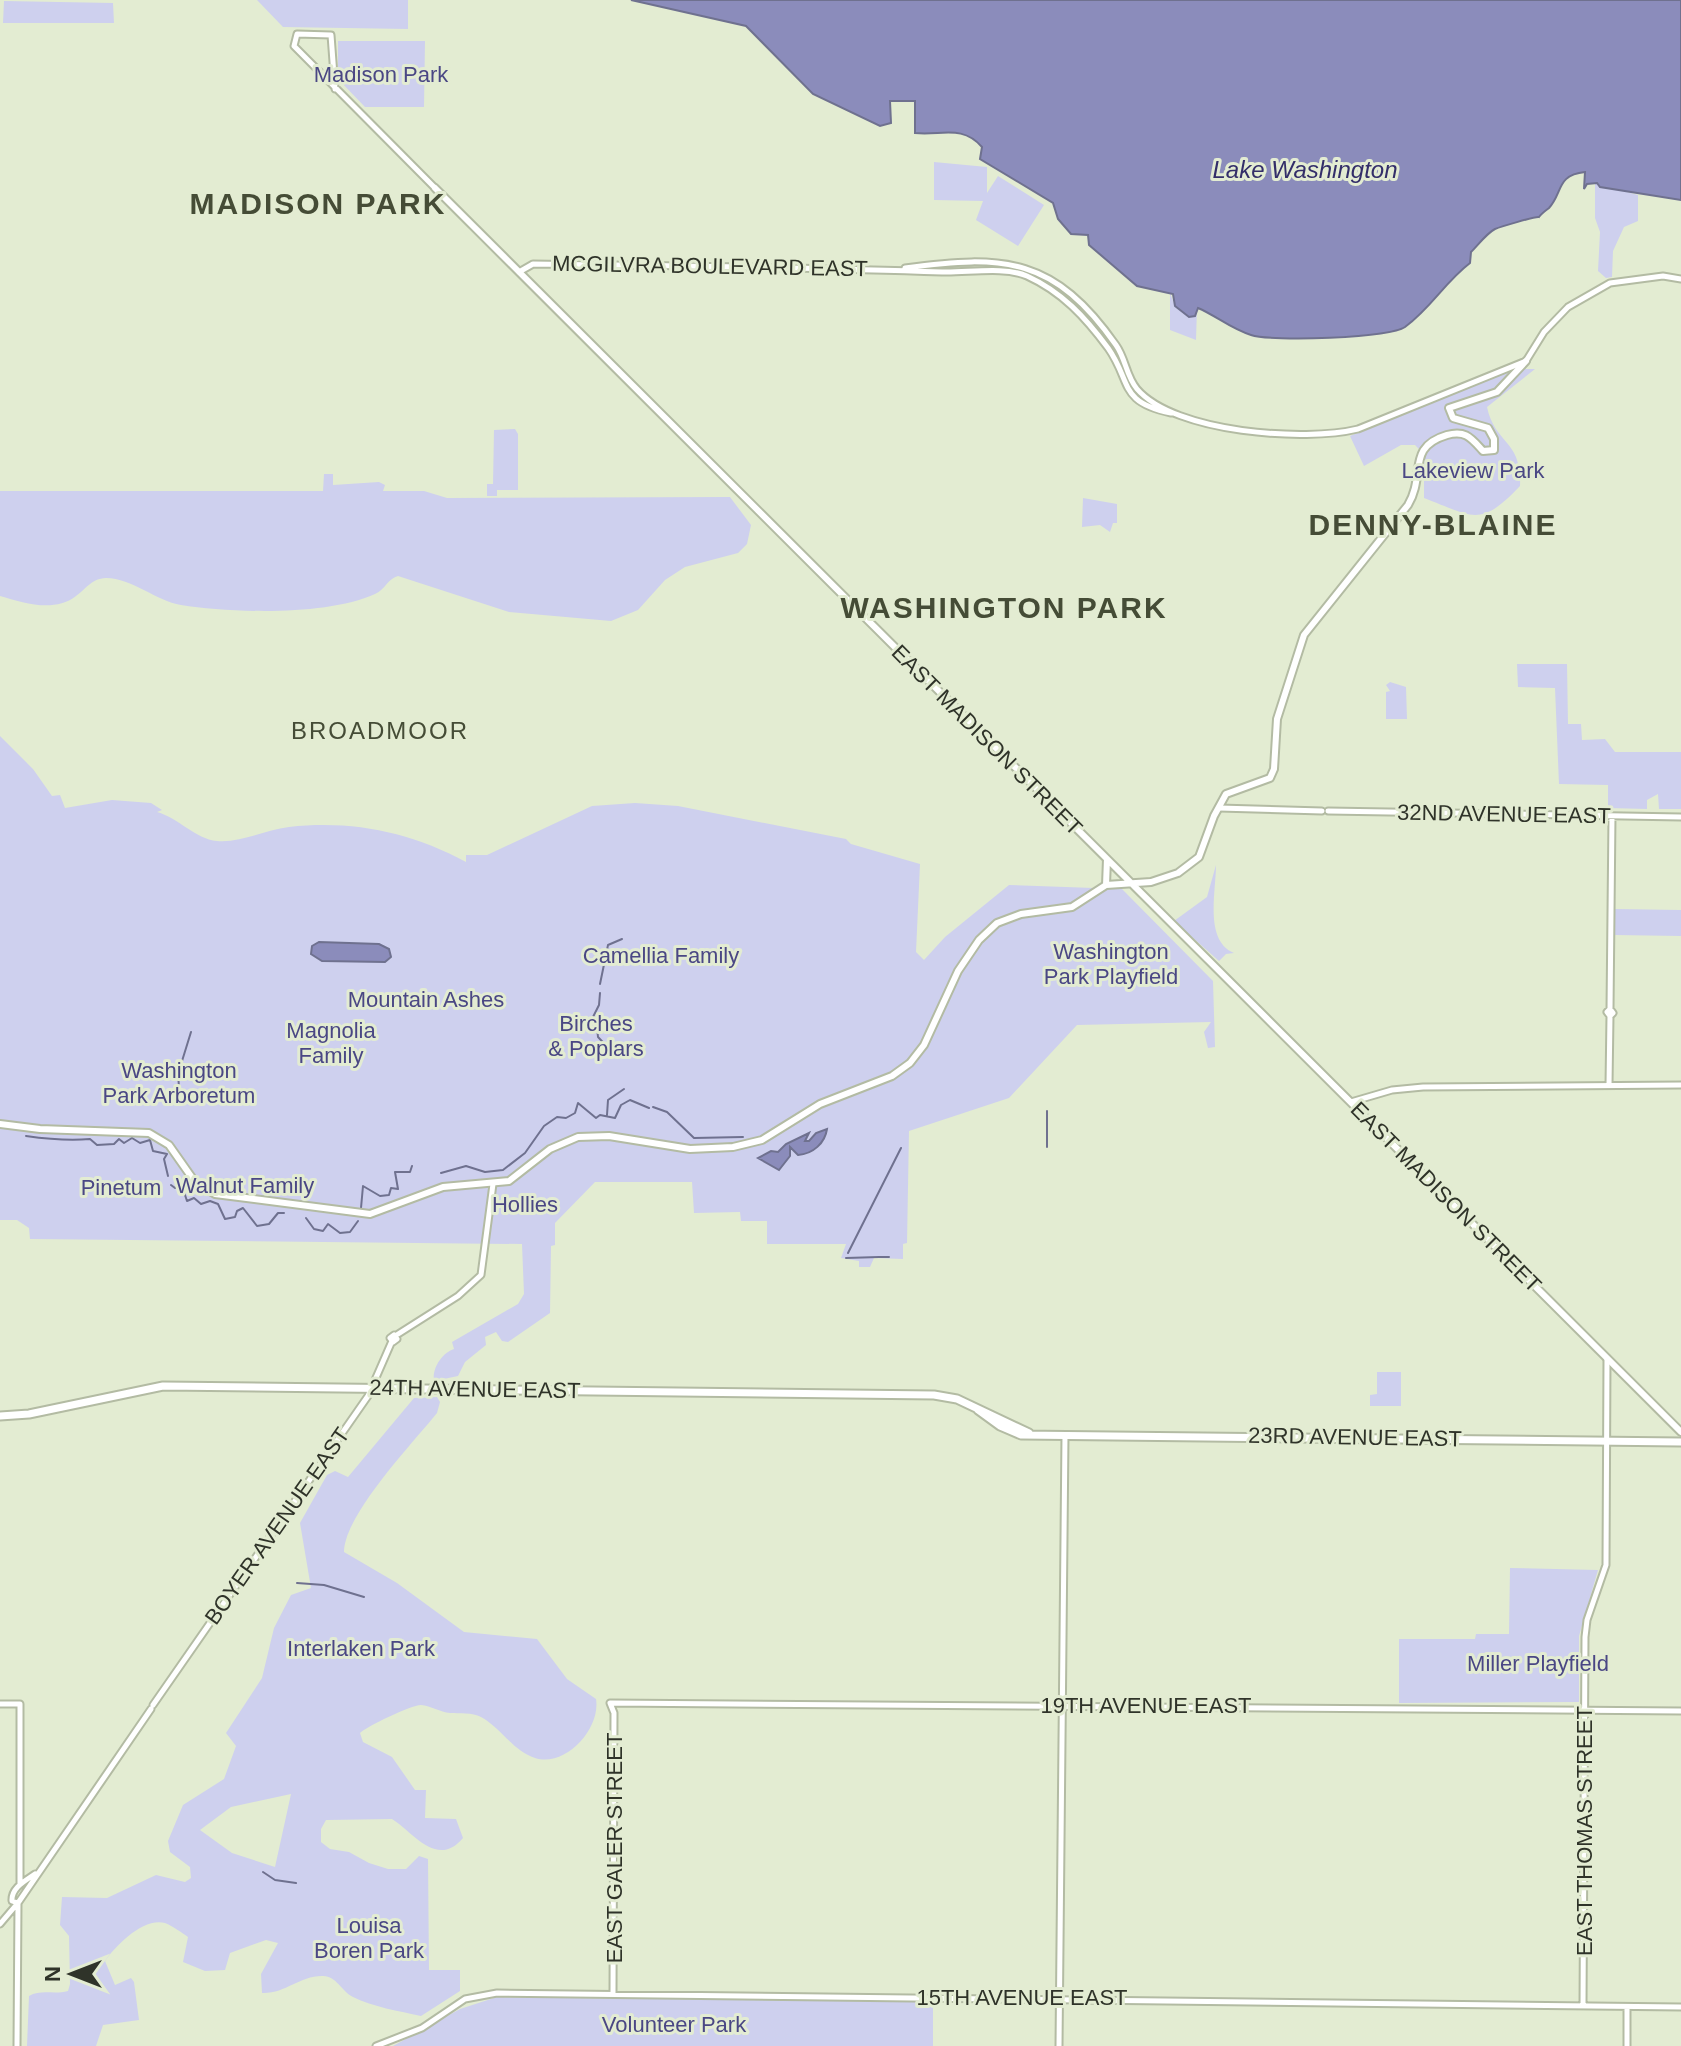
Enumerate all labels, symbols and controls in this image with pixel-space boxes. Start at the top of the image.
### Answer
park label: Madison Park [314,62,449,87]
water label: Lake Washington [1212,156,1398,183]
district label: MADISON PARK [190,187,446,220]
street label: MCGILVRA BOULEVARD EAST [552,251,868,281]
park label: Lakeview Park [1401,458,1546,483]
district label: DENNY-BLAINE [1308,508,1558,541]
district label: WASHINGTON PARK [840,591,1168,624]
street label: EAST MADISON STREET [887,640,1087,840]
district label: BROADMOOR [291,717,469,744]
street label: 32ND AVENUE EAST [1397,800,1611,828]
park label: Washington Park Playfield [1044,939,1178,989]
park label: Camellia Family [583,943,739,968]
park label: Mountain Ashes [348,987,504,1012]
park label: Birches & Poplars [548,1011,644,1061]
park label: Magnolia Family [286,1018,376,1068]
park label: Washington Park Arboretum [103,1058,255,1108]
street label: EAST MADISON STREET [1346,1097,1546,1297]
park label: Walnut Family [176,1173,314,1198]
park label: Pinetum [81,1175,161,1200]
park label: Hollies [492,1192,558,1217]
street label: 24TH AVENUE EAST [369,1375,581,1403]
street label: BOYER AVENUE EAST [200,1423,354,1629]
street label: 23RD AVENUE EAST [1248,1423,1462,1451]
park label: Interlaken Park [287,1636,436,1661]
park label: Miller Playfield [1467,1651,1609,1676]
street label: 19TH AVENUE EAST [1040,1693,1252,1718]
street label: EAST THOMAS STREET [1572,1706,1597,1956]
street label: EAST GALER STREET [602,1733,627,1963]
park label: Louisa Boren Park [314,1913,425,1963]
north arrow [32,1934,112,2014]
text: N [40,1966,65,1982]
street label: 15TH AVENUE EAST [916,1985,1128,2010]
park label: Volunteer Park [602,2012,747,2037]

